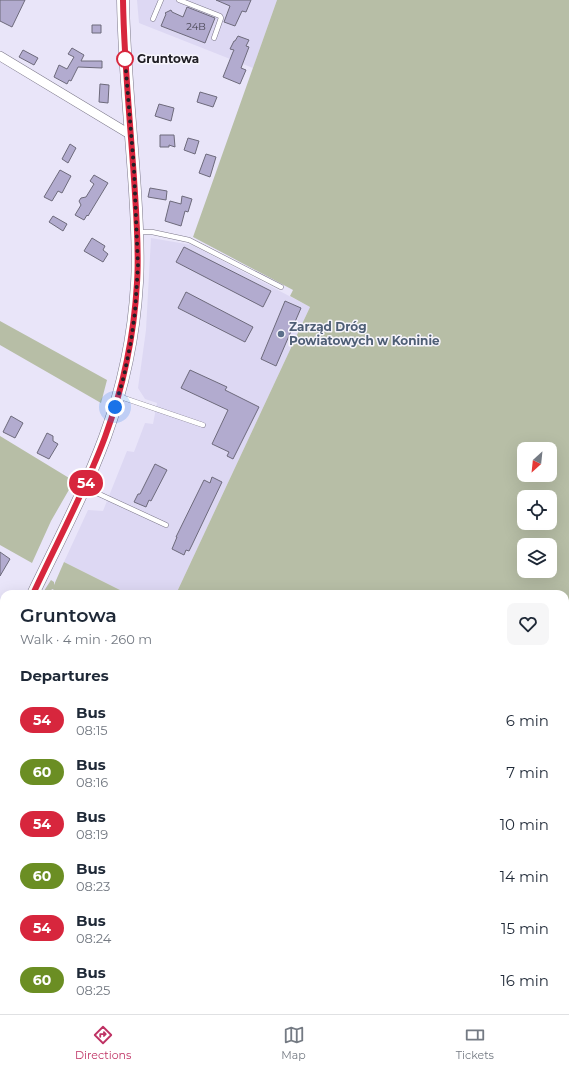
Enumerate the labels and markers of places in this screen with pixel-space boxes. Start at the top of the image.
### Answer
marker: Gruntowa [116,50,134,68]
place label: Gruntowa [137,51,199,66]
place label: Zarząd Dróg Powiatowych w Koninie [289,319,440,348]
marker: Zarząd Dróg Powiatowych w Koninie [276,329,286,339]

